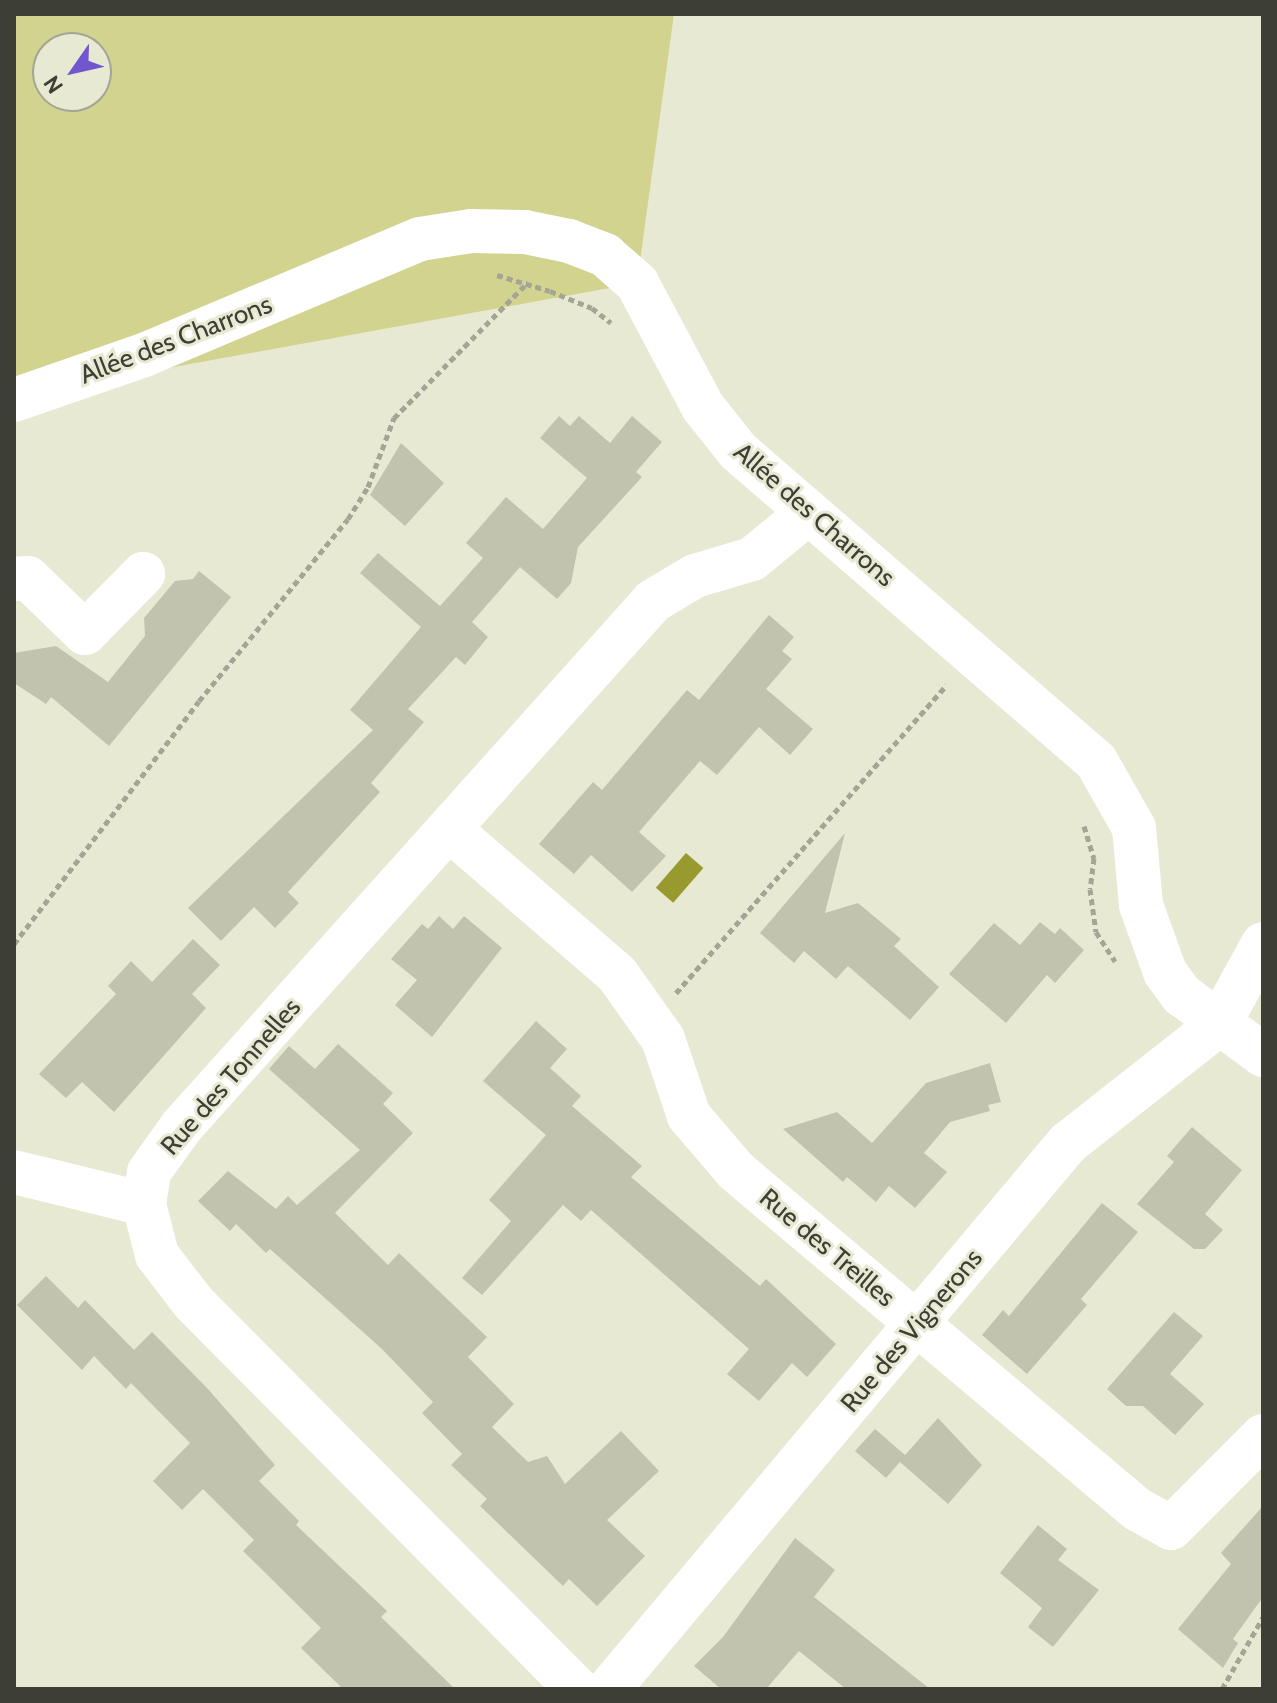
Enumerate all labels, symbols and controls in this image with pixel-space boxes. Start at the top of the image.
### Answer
north arrow [32,32,112,112]
text: N [38,71,69,99]
street label: Allée des Charrons [76,289,276,391]
street label: Allée des Charrons [727,437,901,593]
street label: Rue des Tonnelles [155,992,307,1162]
street label: Rue des Treilles [753,1182,901,1314]
street label: Rue des Vignerons [835,1243,989,1419]

